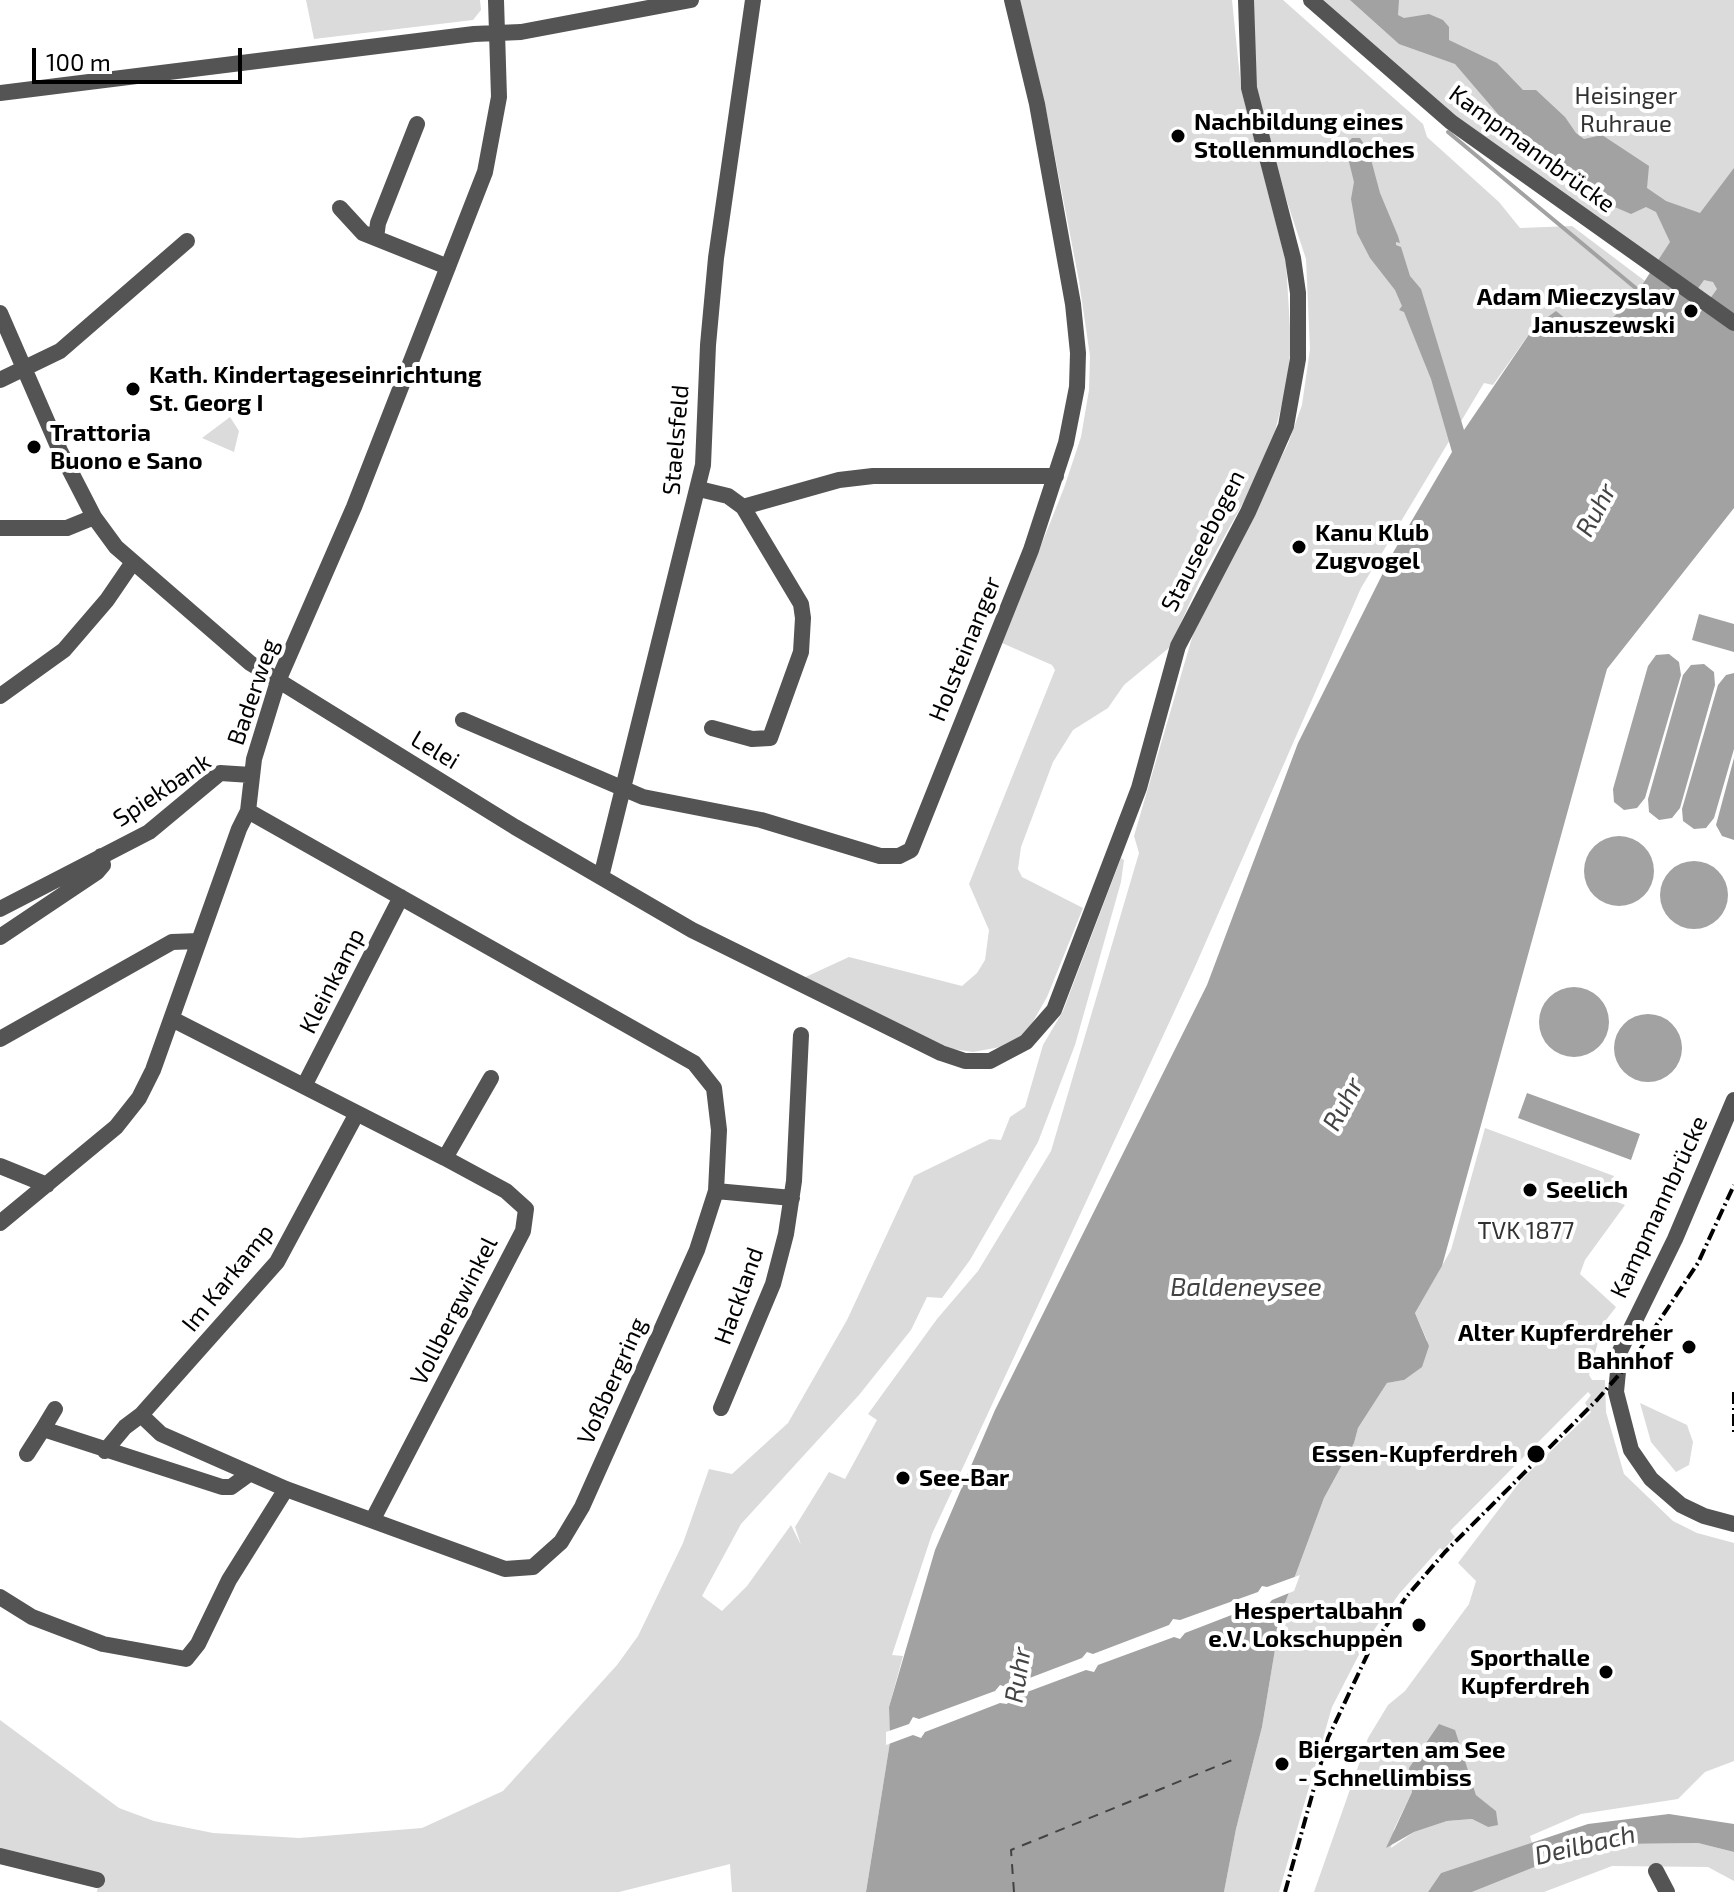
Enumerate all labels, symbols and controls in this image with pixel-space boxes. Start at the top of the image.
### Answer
scale bar [36,32,246,82]
text: 100 m [46,47,111,76]
street label: Kampmannbrücke [1444,79,1620,219]
park label: Heisinger Ruhraue [1575,82,1677,138]
place label: Nachbildung eines Stollenmundloches [1194,108,1415,164]
marker: Nachbildung eines Stollenmundloches [1169,127,1187,145]
place label: Adam Mieczyslav Januszewski [1477,283,1675,339]
marker: Adam Mieczyslav Januszewski [1682,302,1700,320]
place label: Kath. Kindertageseinrichtung St. Georg I [149,361,482,417]
marker: Kath. Kindertageseinrichtung St. Georg I [124,380,142,398]
street label: Staelsfeld [657,384,695,496]
place label: Trattoria Buono e Sano [50,419,203,475]
marker: Trattoria Buono e Sano [25,438,43,456]
street label: Stauseebogen [1155,466,1251,616]
water label: Ruhr [1569,478,1623,542]
place label: Kanu Klub Zugvogel [1315,519,1429,575]
marker: Kanu Klub Zugvogel [1290,538,1308,556]
street label: Holsteinanger [923,572,1007,726]
street label: Baderweg [221,635,285,749]
street label: Lelei [406,724,464,776]
street label: Spiekbank [108,747,216,833]
street label: Kleinkamp [293,923,371,1039]
water label: Ruhr [1316,1072,1370,1136]
street label: Kampmannbrücke [1604,1111,1714,1303]
place label: Seelich [1546,1176,1628,1204]
marker: Seelich [1521,1181,1539,1199]
park label: TVK 1877 [1478,1217,1574,1245]
street label: Im Karkamp [176,1218,280,1338]
street label: Vollbergwinkel [404,1232,504,1390]
street label: Hackland [708,1244,770,1348]
water label: Baldeneysee [1170,1271,1322,1303]
street label: Voßbergring [571,1313,653,1449]
place label: Alter Kupferdreher Bahnhof [1458,1319,1673,1375]
marker: Alter Kupferdreher Bahnhof [1680,1338,1698,1356]
place label: Essen-Kupferdreh [1311,1440,1518,1468]
marker: Essen-Kupferdreh [1525,1443,1547,1465]
place label: See-Bar [919,1464,1009,1492]
marker: See-Bar [894,1469,912,1487]
place label: Hespertalbahn e.V. Lokschuppen [1208,1597,1403,1653]
marker: Hespertalbahn e.V. Lokschuppen [1410,1616,1428,1634]
place label: Sporthalle Kupferdreh [1461,1644,1590,1700]
water label: Ruhr [998,1645,1038,1705]
marker: Sporthalle Kupferdreh [1597,1663,1615,1681]
place label: Biergarten am See - Schnellimbiss [1298,1736,1506,1792]
marker: Biergarten am See - Schnellimbiss [1273,1755,1291,1773]
water label: Deilbach [1532,1818,1638,1872]

